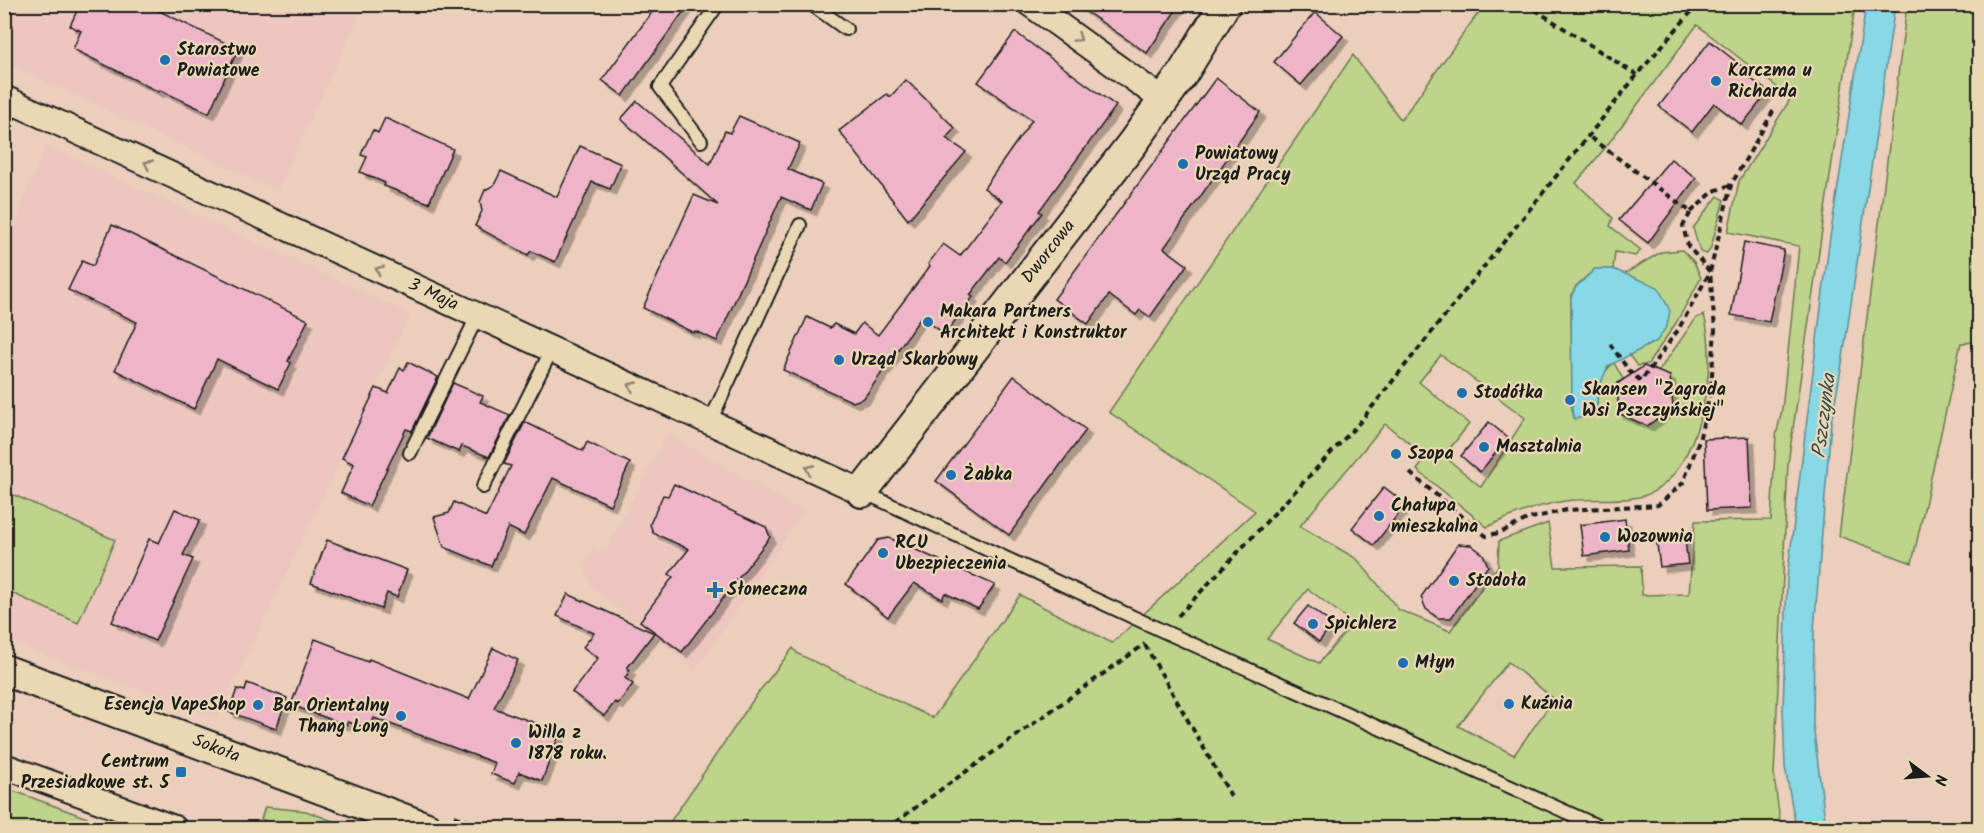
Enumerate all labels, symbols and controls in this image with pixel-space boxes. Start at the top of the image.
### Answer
one-way arrow [1071,31,1082,42]
place label: Starostwo Powiatowe [177,36,260,86]
marker: Starostwo Powiatowe [158,53,172,67]
place label: Karczma u Richarda [1728,57,1812,107]
marker: Karczma u Richarda [1709,74,1723,88]
place label: Powiatowy Urząd Pracy [1195,140,1291,190]
marker: Powiatowy Urząd Pracy [1176,157,1190,171]
one-way arrow [143,159,154,171]
street label: Dworcowa [1015,214,1083,290]
one-way arrow [374,265,385,277]
street label: 3 Maja [403,271,463,319]
place label: Makara Partners Architekt i Konstruktor [940,298,1128,348]
marker: Makara Partners Architekt i Konstruktor [921,315,935,329]
place label: Urząd Skarbowy [851,346,979,375]
marker: Urząd Skarbowy [832,353,846,367]
water label: Pszczynka [1804,370,1846,460]
place label: Skansen "Zagroda Wsi Pszczyńskiej" [1582,376,1726,426]
place label: Stodółka [1474,379,1543,408]
one-way arrow [628,381,639,393]
marker: Stodółka [1455,386,1469,400]
marker: Skansen "Zagroda Wsi Pszczyńskiej" [1563,393,1577,407]
place label: Masztalnia [1496,433,1582,462]
place label: Szopa [1408,440,1454,469]
marker: Masztalnia [1477,440,1491,454]
marker: Szopa [1389,447,1403,461]
place label: Żabka [963,461,1012,490]
one-way arrow [804,464,815,476]
marker: Żabka [944,468,958,482]
place label: Chałupa mieszkalna [1391,492,1478,542]
marker: Chałupa mieszkalna [1372,509,1386,523]
place label: Wozownia [1617,523,1693,552]
place label: RCU Ubezpieczenia [895,529,1007,579]
marker: Wozownia [1598,530,1612,544]
marker: RCU Ubezpieczenia [876,546,890,560]
place label: Stodoła [1466,567,1526,596]
marker: Stodoła [1447,574,1461,588]
place label: Słoneczna [727,576,807,605]
marker: Słoneczna [708,583,722,597]
place label: Spichlerz [1325,610,1397,639]
marker: Spichlerz [1306,617,1320,631]
place label: Młyn [1415,649,1455,678]
marker: Młyn [1396,656,1410,670]
place label: Kuźnia [1521,690,1573,719]
place label: Esencja VapeShop [104,691,246,720]
place label: Bar Orientalny Thang Long [273,692,390,742]
marker: Kuźnia [1502,697,1516,711]
marker: Esencja VapeShop [251,698,265,712]
marker: Bar Orientalny Thang Long [394,709,408,723]
place label: Willa z 1878 roku. [528,719,607,769]
street label: Sokoła [188,727,244,771]
marker: Willa z 1878 roku. [509,736,523,750]
north arrow [1897,746,1957,806]
place label: Centrum Przesiadkowe st. 5 [21,748,171,798]
marker: Centrum Przesiadkowe st. 5 [174,765,188,779]
text: N [1927,771,1953,788]

